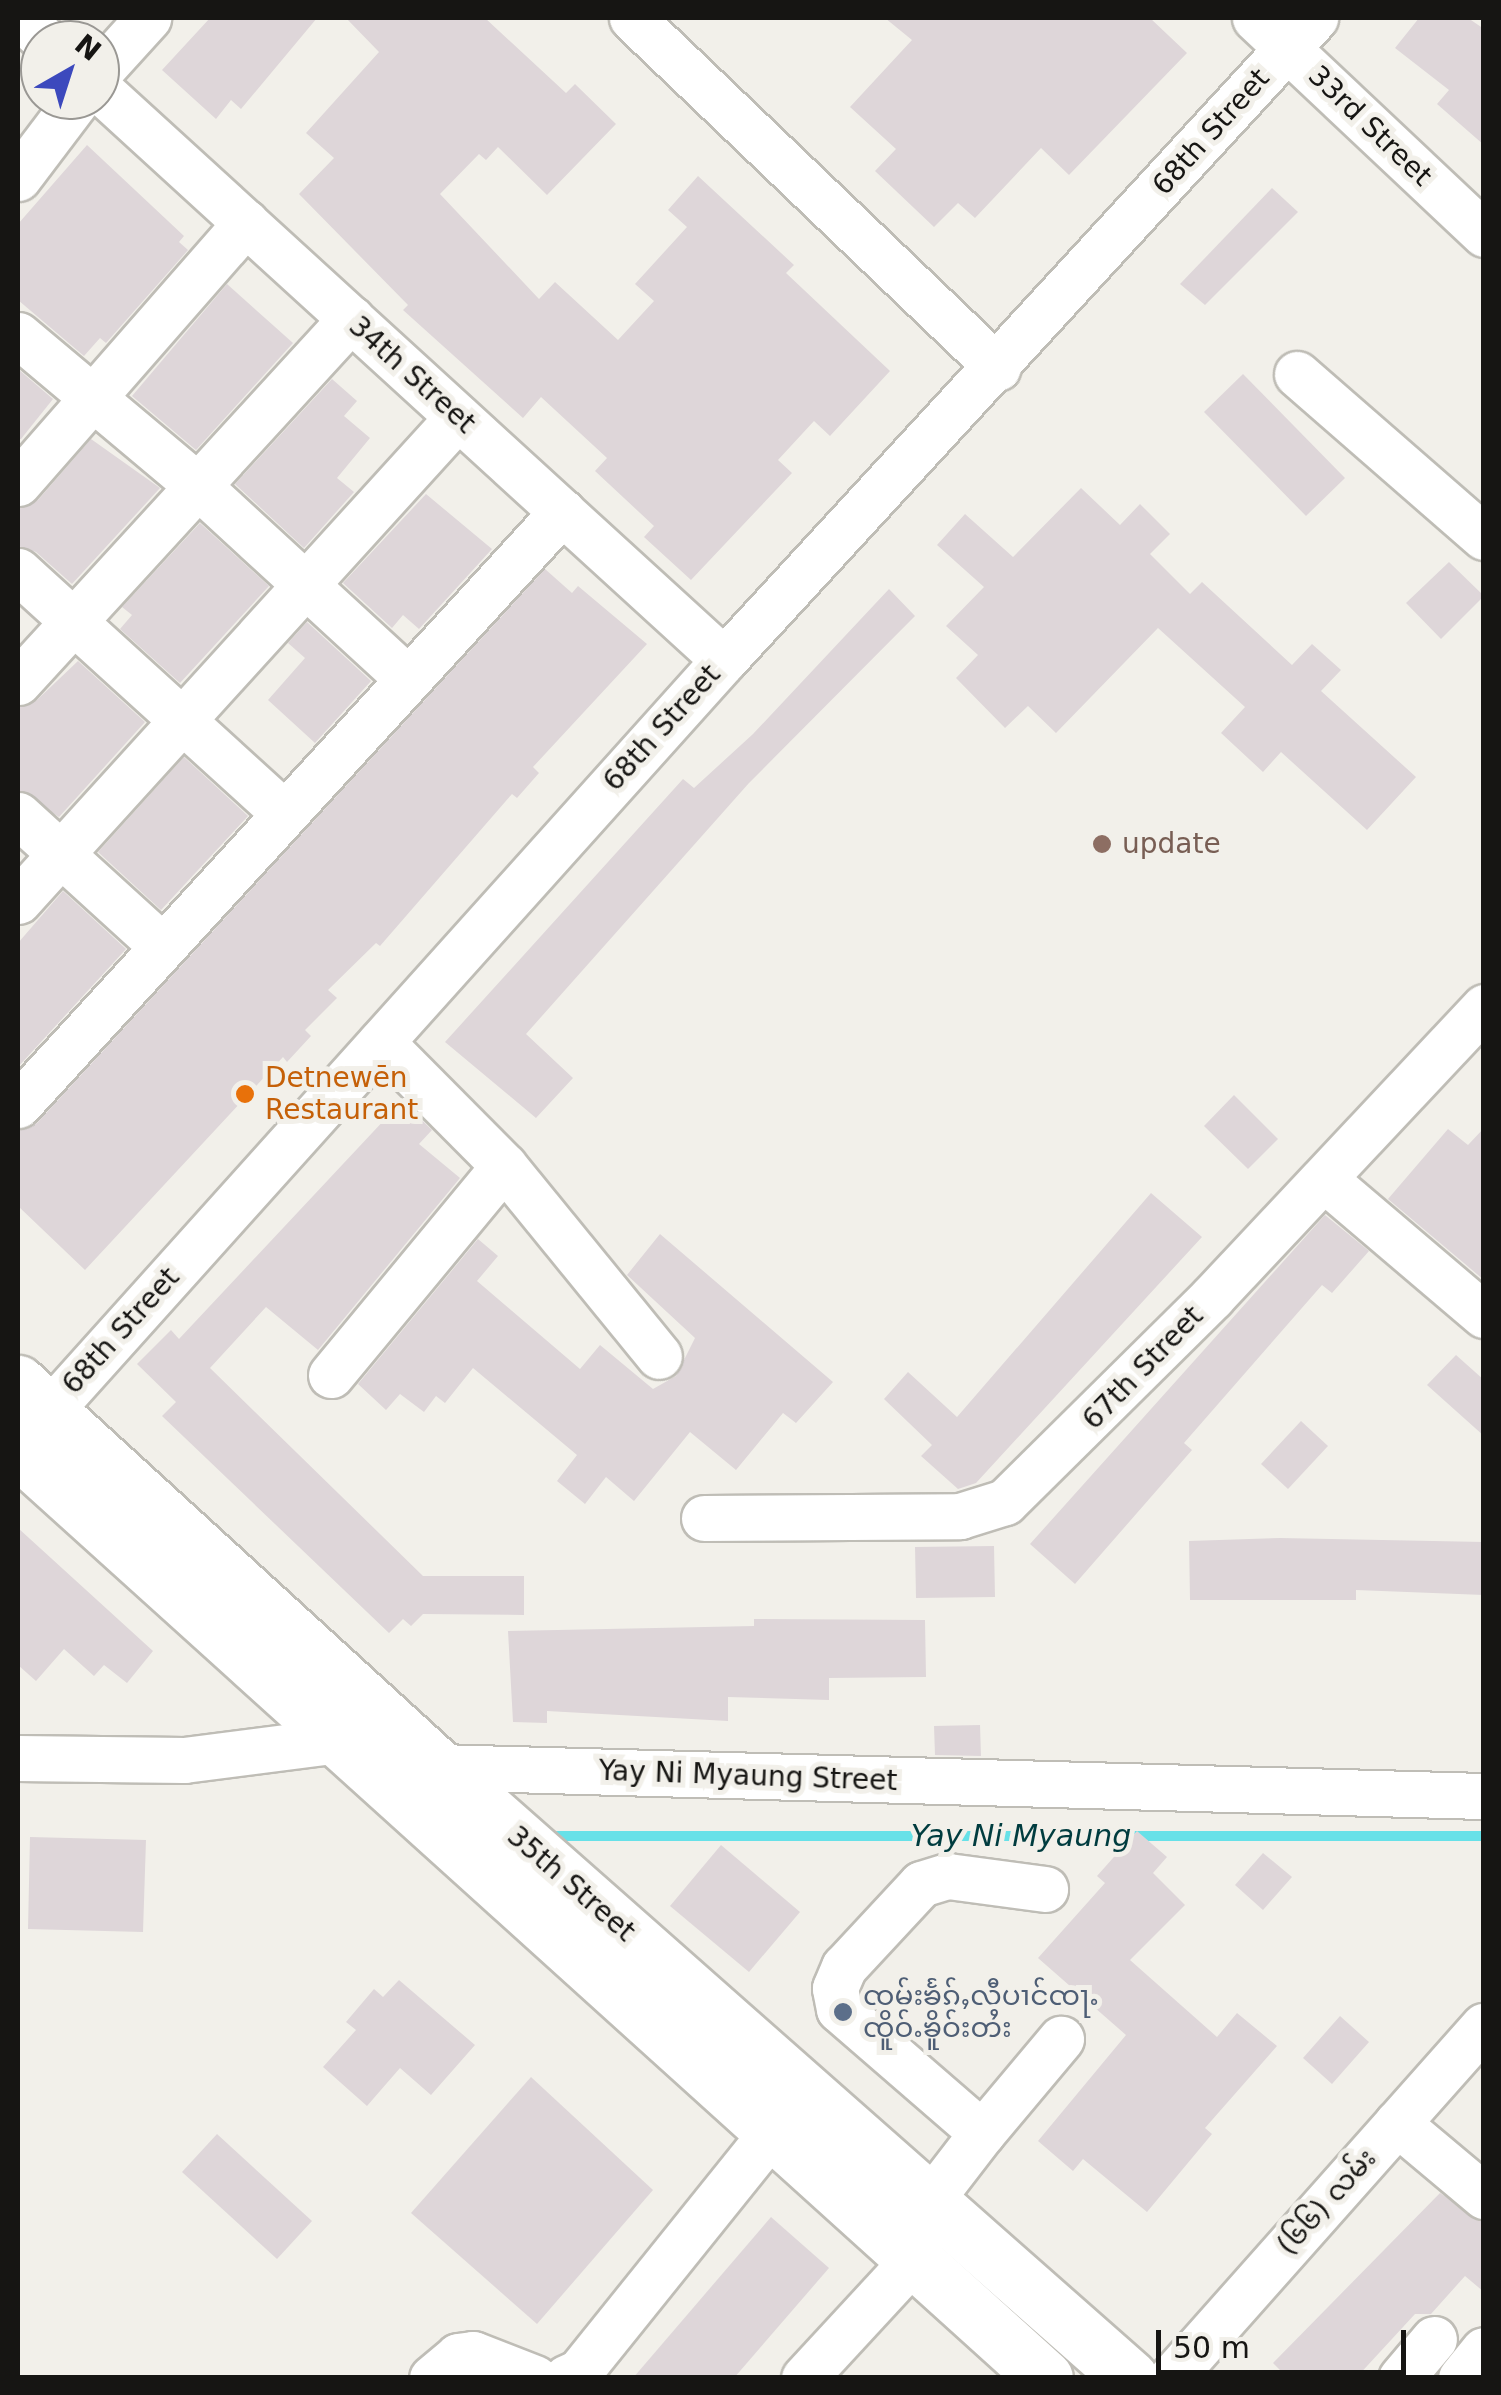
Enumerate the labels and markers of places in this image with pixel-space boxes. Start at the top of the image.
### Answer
place label: update [1122,827,1221,861]
marker: update [1091,833,1113,855]
place label: Detnewēn Restaurant [265,1061,418,1127]
marker: Detnewēn Restaurant [234,1083,256,1105]
place label: ၸုမ်းၶႅၵ်ႇလီပၢင်ၸႃႉ ၸိူဝ်ႉၶိူဝ်းတႆး [863,1979,1099,2045]
marker: ၸုမ်းၶႅၵ်ႇလီပၢင်ၸႃႉ ၸိူဝ်ႉၶိူဝ်းတႆး [832,2001,854,2023]

